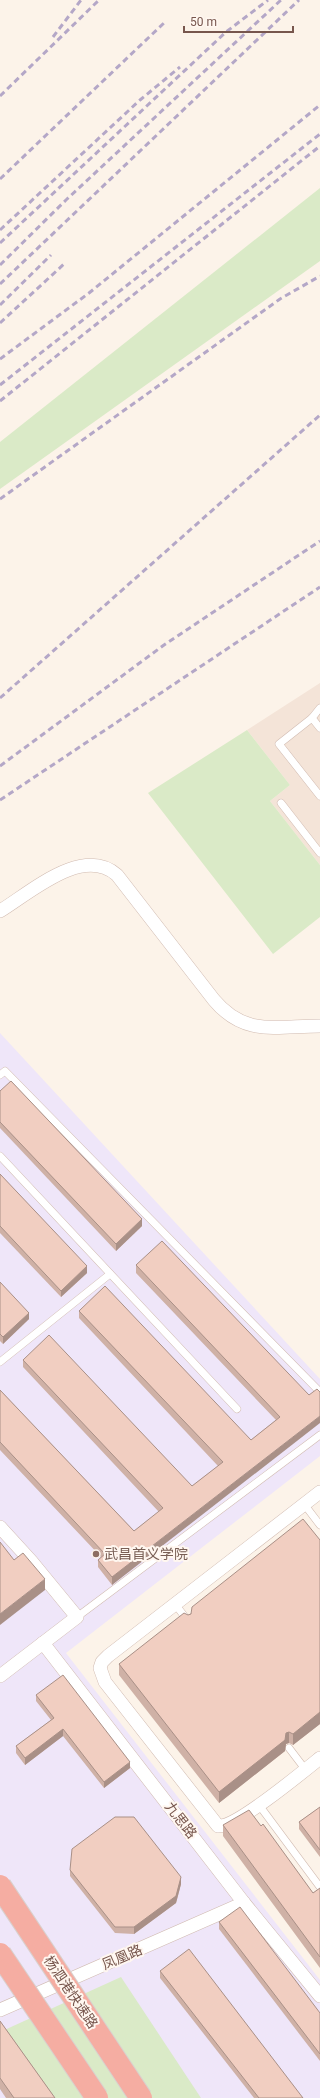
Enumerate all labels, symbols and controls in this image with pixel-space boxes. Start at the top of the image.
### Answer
scale bar [184,8,293,34]
text: 50 m [190,15,217,29]
place label: 武昌首义学院 [104,1546,188,1562]
marker: 武昌首义学院 [91,1549,101,1559]
street label: 九思路 [162,1799,200,1841]
street label: 凤凰路 [100,1941,144,1973]
street label: 杨泗港快速路 [41,1953,101,2031]

